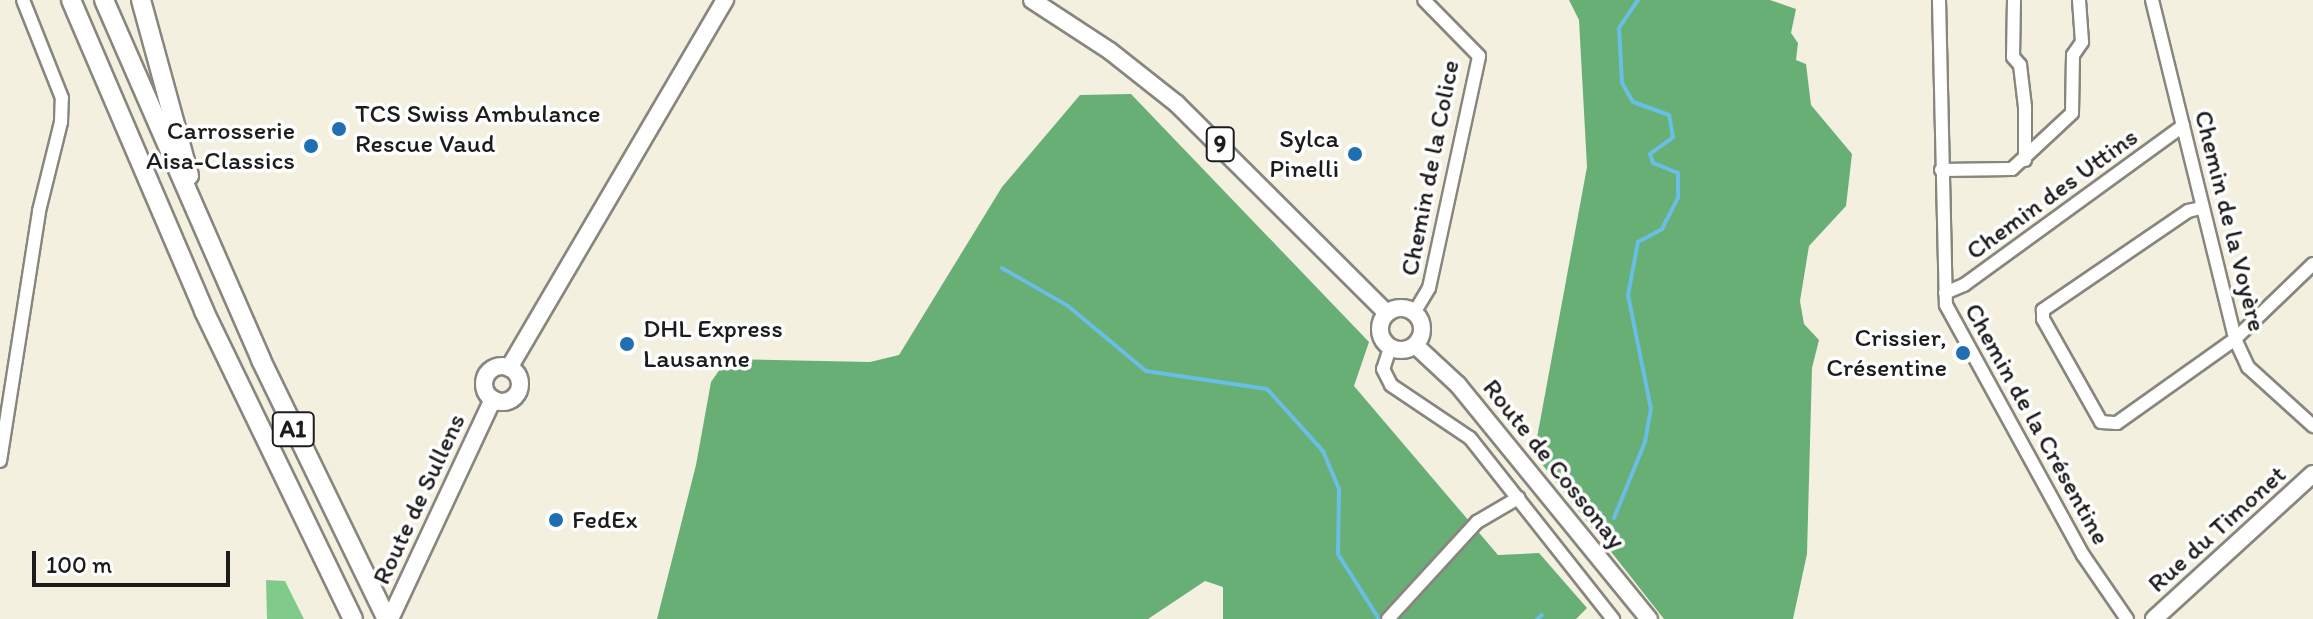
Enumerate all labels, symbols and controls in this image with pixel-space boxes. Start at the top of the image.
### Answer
street label: Chemin de la Colice [1394,58,1466,278]
place label: TCS Swiss Ambulance Rescue Vaud [355,98,600,160]
street label: Chemin de la Voyère [2188,108,2272,334]
place label: Carrosserie Aisa-Classics [146,115,295,176]
marker: TCS Swiss Ambulance Rescue Vaud [330,120,348,138]
street label: Chemin des Uttins [1960,121,2144,267]
place label: Sylca Pinelli [1269,123,1339,184]
road number: 9 [1204,124,1236,164]
marker: Carrosserie Aisa-Classics [302,137,320,155]
marker: Sylca Pinelli [1346,145,1364,163]
street label: Chemin de la Crésentine [1958,298,2116,550]
place label: DHL Express Lausanne [643,313,783,374]
place label: Crissier, Crésentine [1826,322,1947,384]
marker: DHL Express Lausanne [618,335,636,353]
marker: Crissier, Crésentine [1954,344,1972,362]
street label: Route de Cossonay [1476,372,1632,556]
street label: Route de Sullens [366,408,472,590]
road number: A1 [271,409,315,449]
street label: Rue du Timonet [2141,459,2293,599]
place label: FedEx [572,504,638,536]
marker: FedEx [547,511,565,529]
scale bar [36,535,234,585]
text: 100 m [46,550,112,579]

